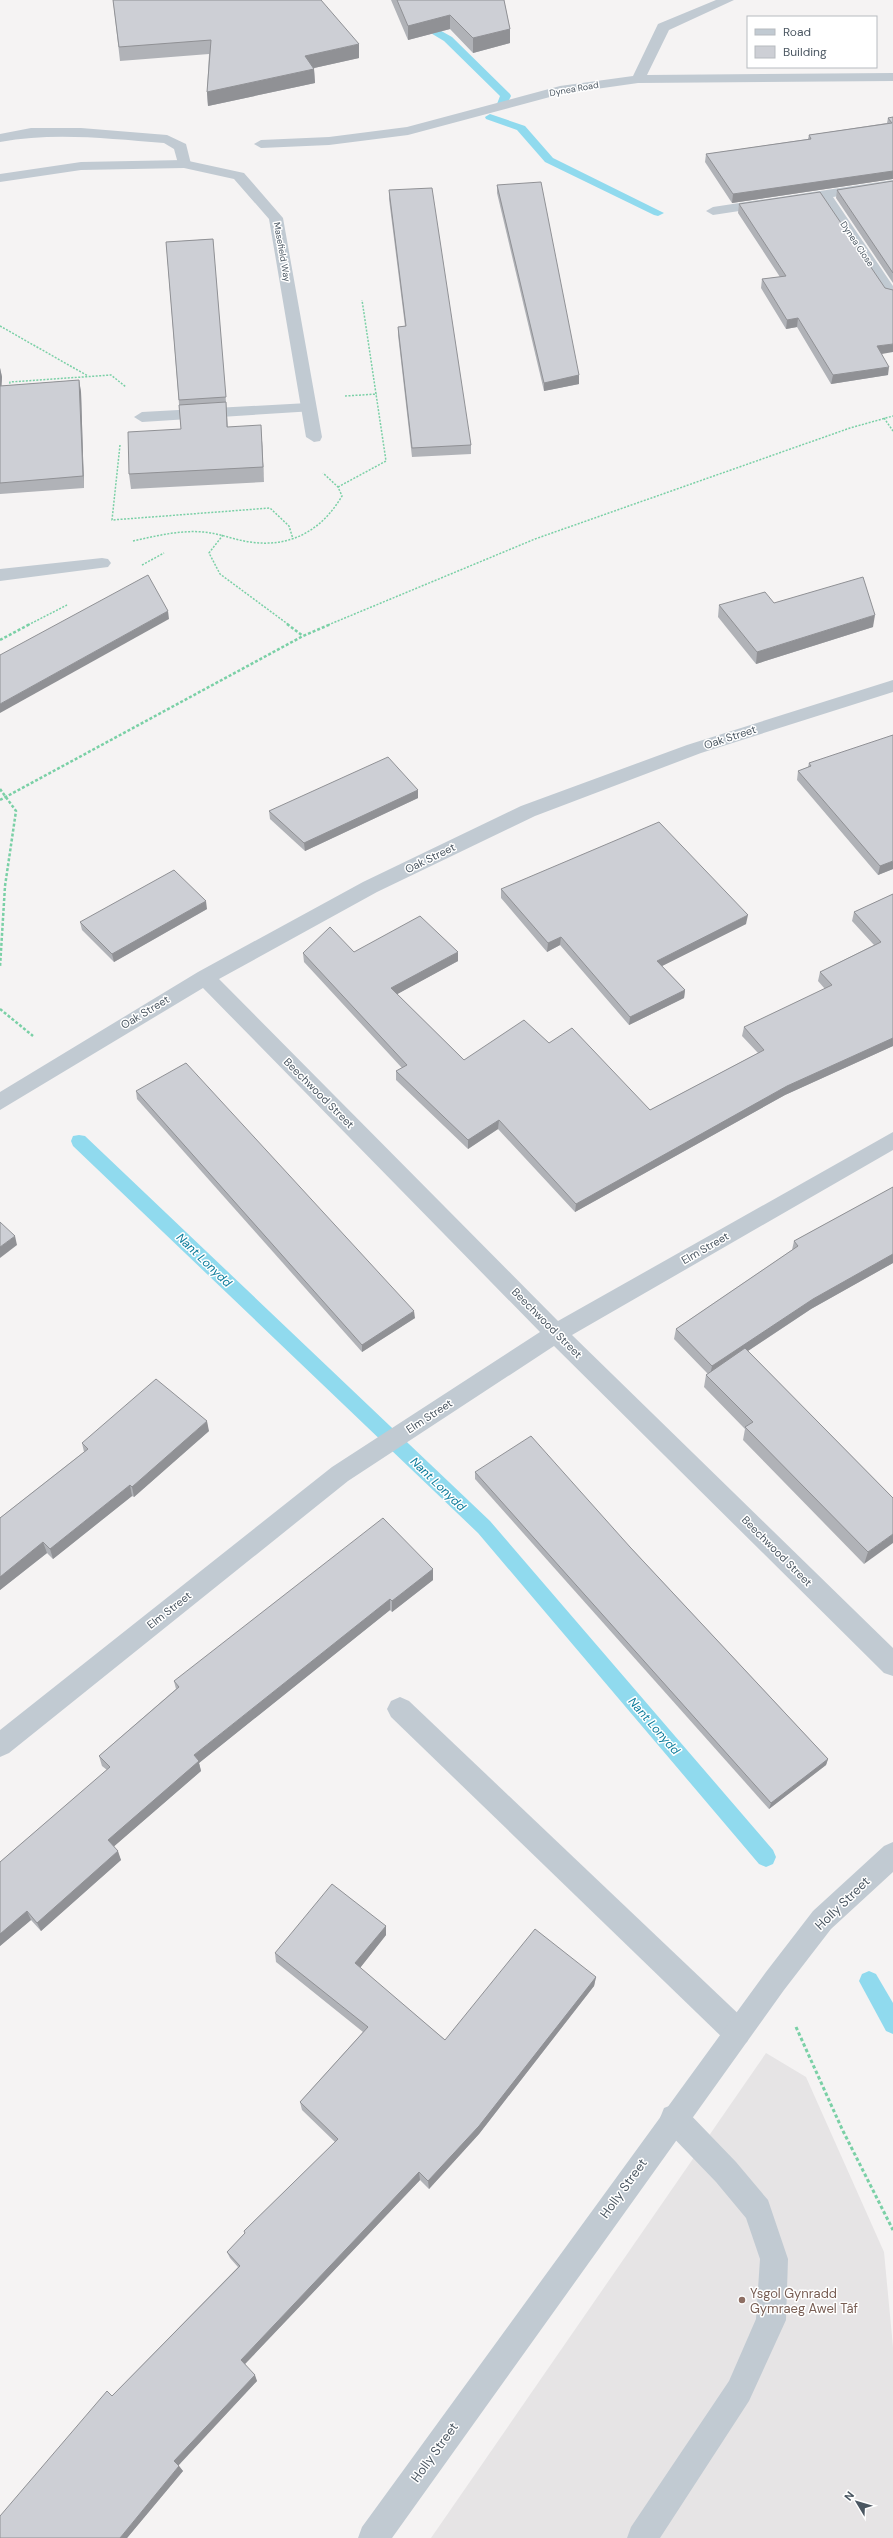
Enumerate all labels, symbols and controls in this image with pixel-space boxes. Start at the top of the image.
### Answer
legend [747,16,877,68]
text: Road [783,24,811,40]
text: Building [783,44,827,60]
street label: Dynea Road [548,79,600,99]
street label: Dynea Close [837,219,877,269]
street label: Masefield Way [271,221,293,283]
street label: Oak Street [702,722,758,752]
street label: Oak Street [403,840,457,876]
street label: Oak Street [118,992,172,1032]
street label: Beechwood Street [281,1055,357,1131]
street label: Elm Street [679,1229,731,1267]
water label: Nant Lonydd [173,1230,236,1291]
street label: Beechwood Street [509,1285,585,1361]
street label: Elm Street [403,1396,455,1436]
water label: Nant Lonydd [407,1454,470,1515]
street label: Beechwood Street [739,1513,815,1589]
street label: Elm Street [144,1588,194,1632]
water label: Nant Lonydd [625,1694,684,1759]
street label: Holly Street [811,1873,873,1934]
street label: Holly Street [596,2155,651,2222]
place label: Ysgol Gynradd Gymraeg Awel Tâf [750,2285,859,2317]
marker: Ysgol Gynradd Gymraeg Awel Tâf [737,2295,747,2305]
street label: Holly Street [407,2419,462,2486]
north arrow [837,2482,877,2522]
text: N [841,2488,857,2503]

